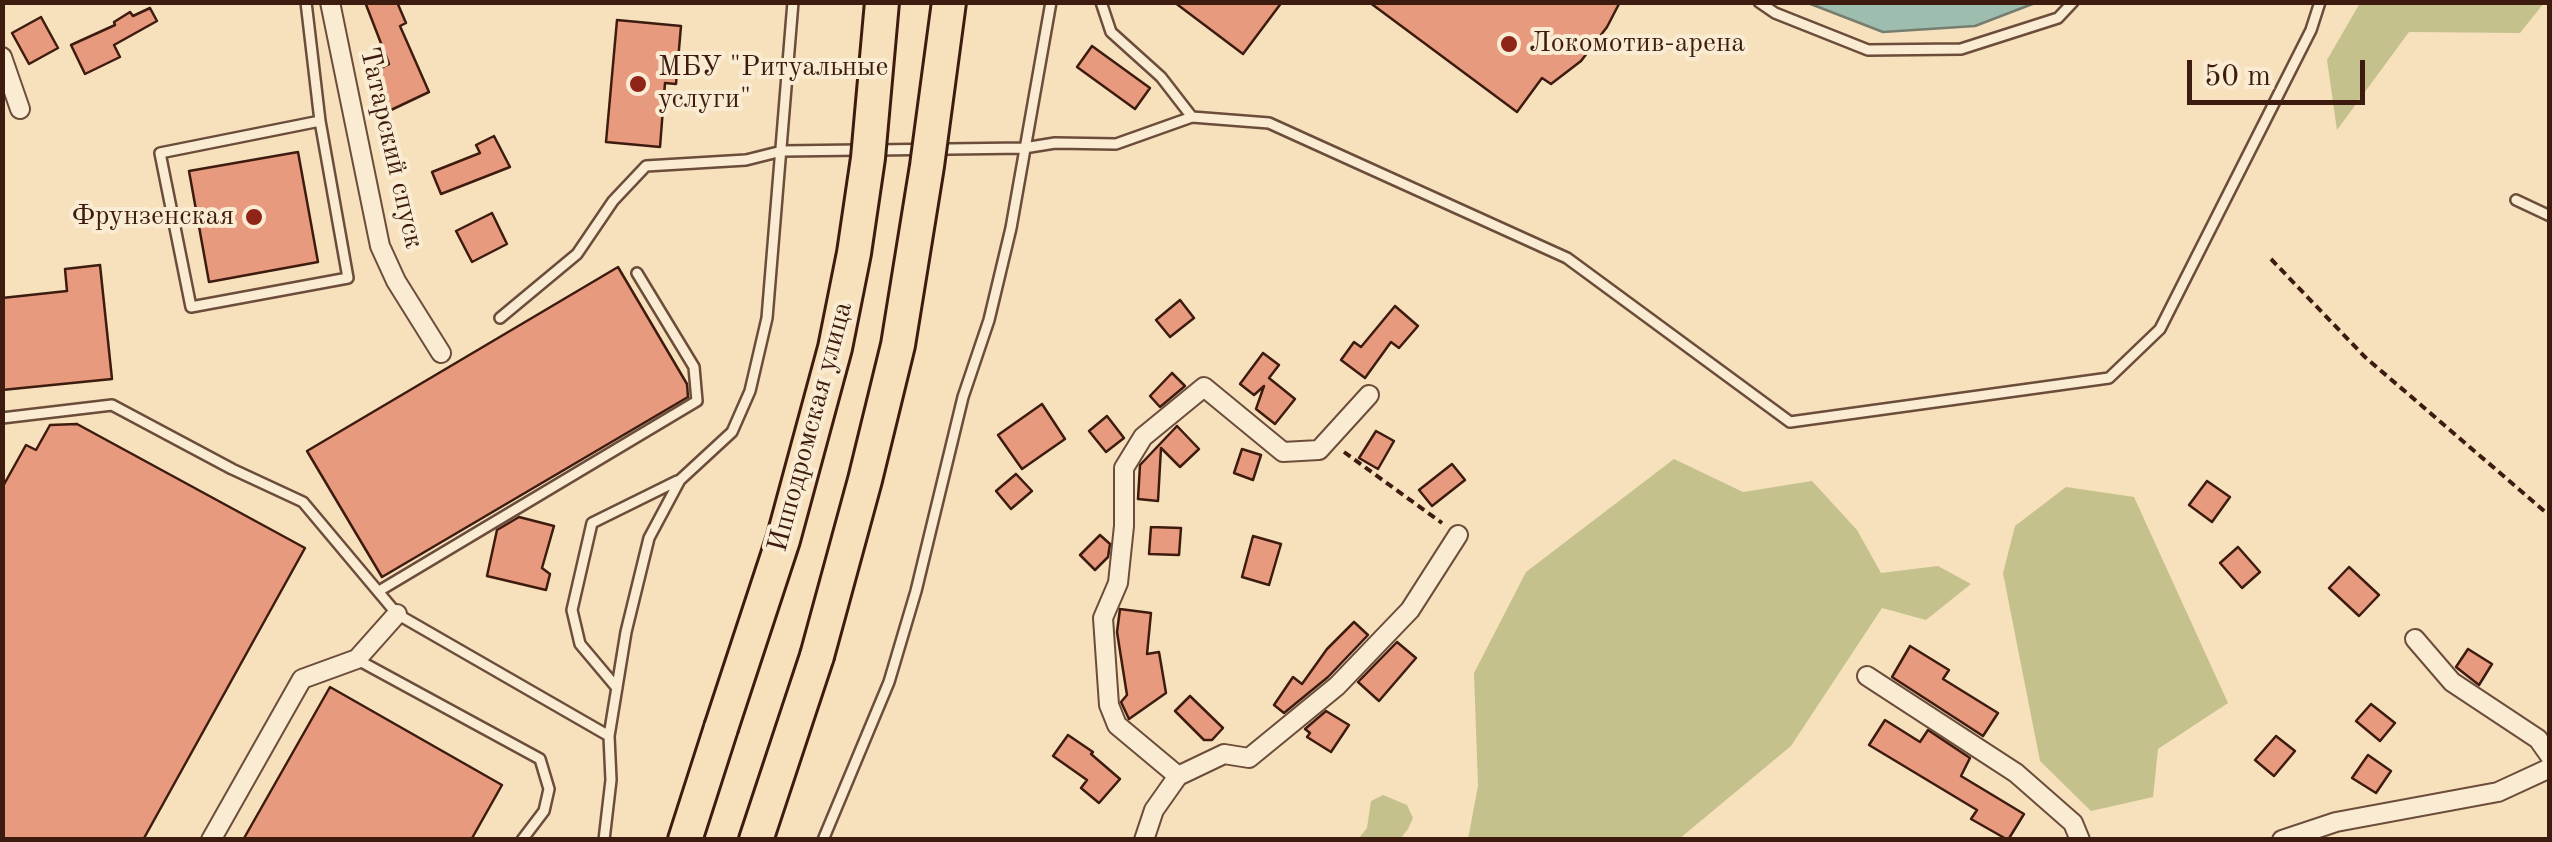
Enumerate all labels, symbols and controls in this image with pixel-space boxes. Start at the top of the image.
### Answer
place label: Локомотив-арена [1529,27,1745,61]
marker: Локомотив-арена [1498,33,1520,55]
scale bar [2192,40,2370,102]
street label: Татарский спуск [352,44,430,252]
place label: МБУ "Ритуальные услуги" [658,51,888,117]
text: 50 m [2204,62,2271,92]
marker: МБУ "Ритуальные услуги" [627,73,649,95]
place label: Фрунзенская [71,200,234,234]
marker: Фрунзенская [243,206,265,228]
street label: Ипподромская улица [761,298,861,556]

